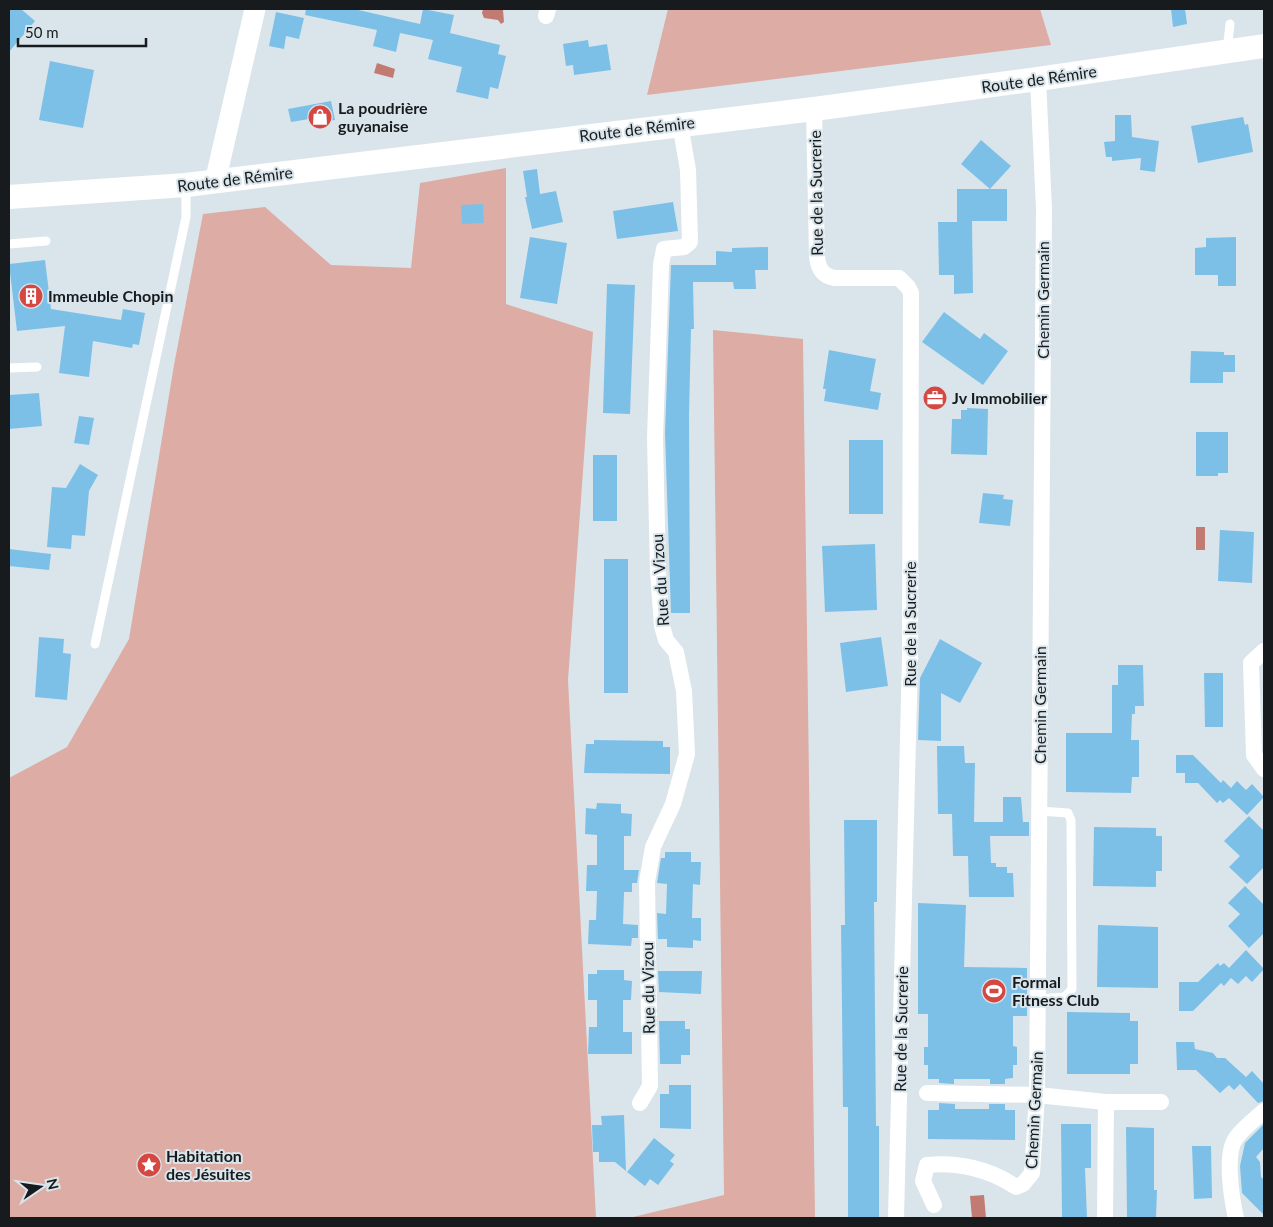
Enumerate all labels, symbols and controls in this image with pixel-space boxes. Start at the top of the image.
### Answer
scale bar [18,15,145,47]
text: 50 m [25,23,59,41]
street label: Route de Rémire [980,61,1098,96]
place label: La poudrière guyanaise [338,98,428,135]
shop icon: La poudrière guyanaise [307,104,333,130]
street label: Route de Rémire [578,112,696,145]
street label: Rue de la Sucrerie [805,130,826,256]
street label: Route de Rémire [176,162,294,195]
street label: Chemin Germain [1033,241,1052,359]
building icon: Immeuble Chopin [18,283,44,309]
place label: Immeuble Chopin [48,286,173,305]
office icon: Jv Immobilier [922,385,948,411]
place label: Jv Immobilier [952,388,1047,407]
street label: Rue du Vizou [647,533,672,627]
street label: Rue de la Sucrerie [900,561,919,687]
street label: Chemin Germain [1030,646,1049,764]
street label: Rue du Vizou [637,942,658,1034]
street label: Rue de la Sucrerie [890,966,911,1092]
place label: Formal Fitness Club [1012,972,1099,1009]
sports icon: Formal Fitness Club [981,978,1007,1004]
street label: Chemin Germain [1021,1051,1046,1169]
place label: Habitation des Jésuites [166,1146,251,1183]
place icon: Habitation des Jésuites [136,1152,162,1178]
north arrow [15,1162,65,1212]
text: N [44,1177,63,1191]

